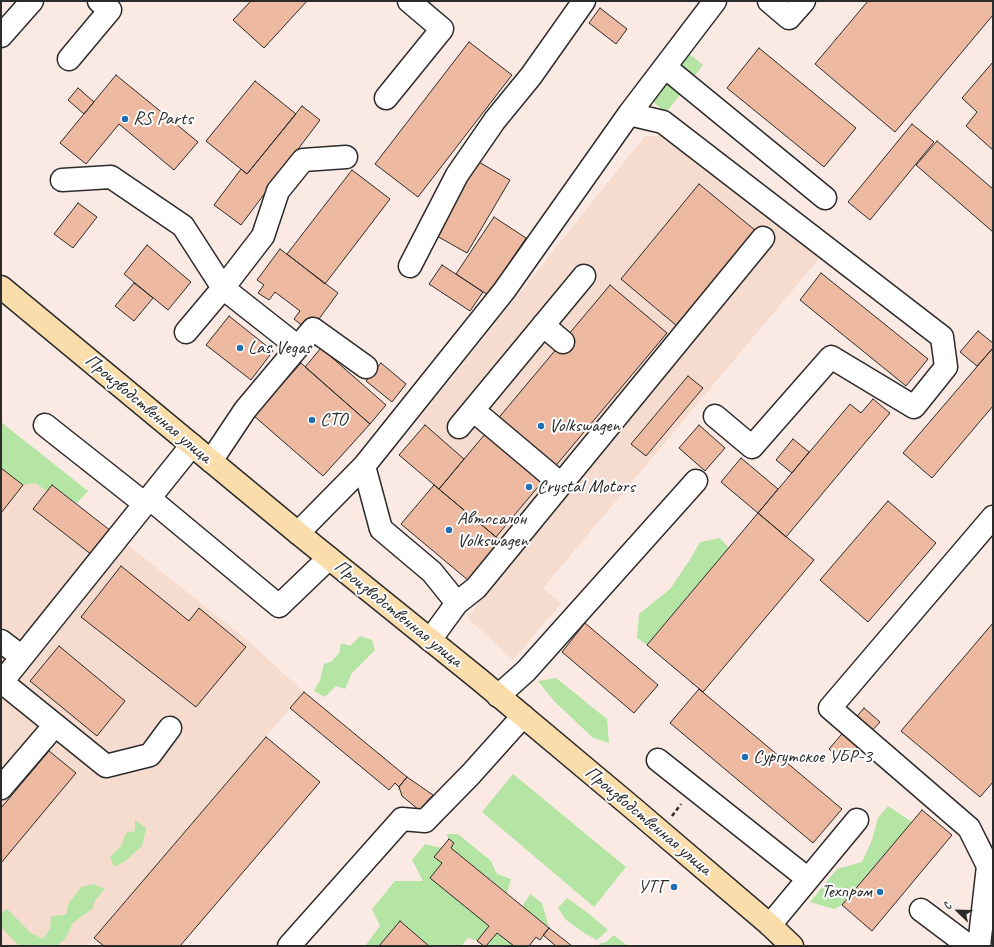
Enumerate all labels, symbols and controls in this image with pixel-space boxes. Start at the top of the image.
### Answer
place label: RS Parts [133,108,193,130]
marker: RS Parts [120,114,130,124]
place label: Las Vegas [248,337,311,359]
marker: Las Vegas [235,343,245,353]
street label: Производственная улица [80,349,216,469]
place label: СТО [320,409,347,431]
marker: СТО [307,415,317,425]
place label: Volkswagen [549,415,620,437]
marker: Volkswagen [536,421,546,431]
place label: Crystal Motors [537,476,635,498]
marker: Crystal Motors [524,482,534,492]
place label: Автосалон Volkswagen [457,508,528,552]
marker: Автосалон Volkswagen [444,525,454,535]
street label: Производственная улица [329,555,467,673]
place label: Сургутское УБР-3 [753,746,872,768]
marker: Сургутское УБР-3 [740,752,750,762]
street label: Производственная улица [580,761,716,881]
place label: УТГ [638,876,666,898]
place label: Техпром [821,881,872,903]
marker: УТГ [669,882,679,892]
marker: Техпром [875,887,885,897]
north arrow [938,891,978,931]
text: С [939,901,954,912]

